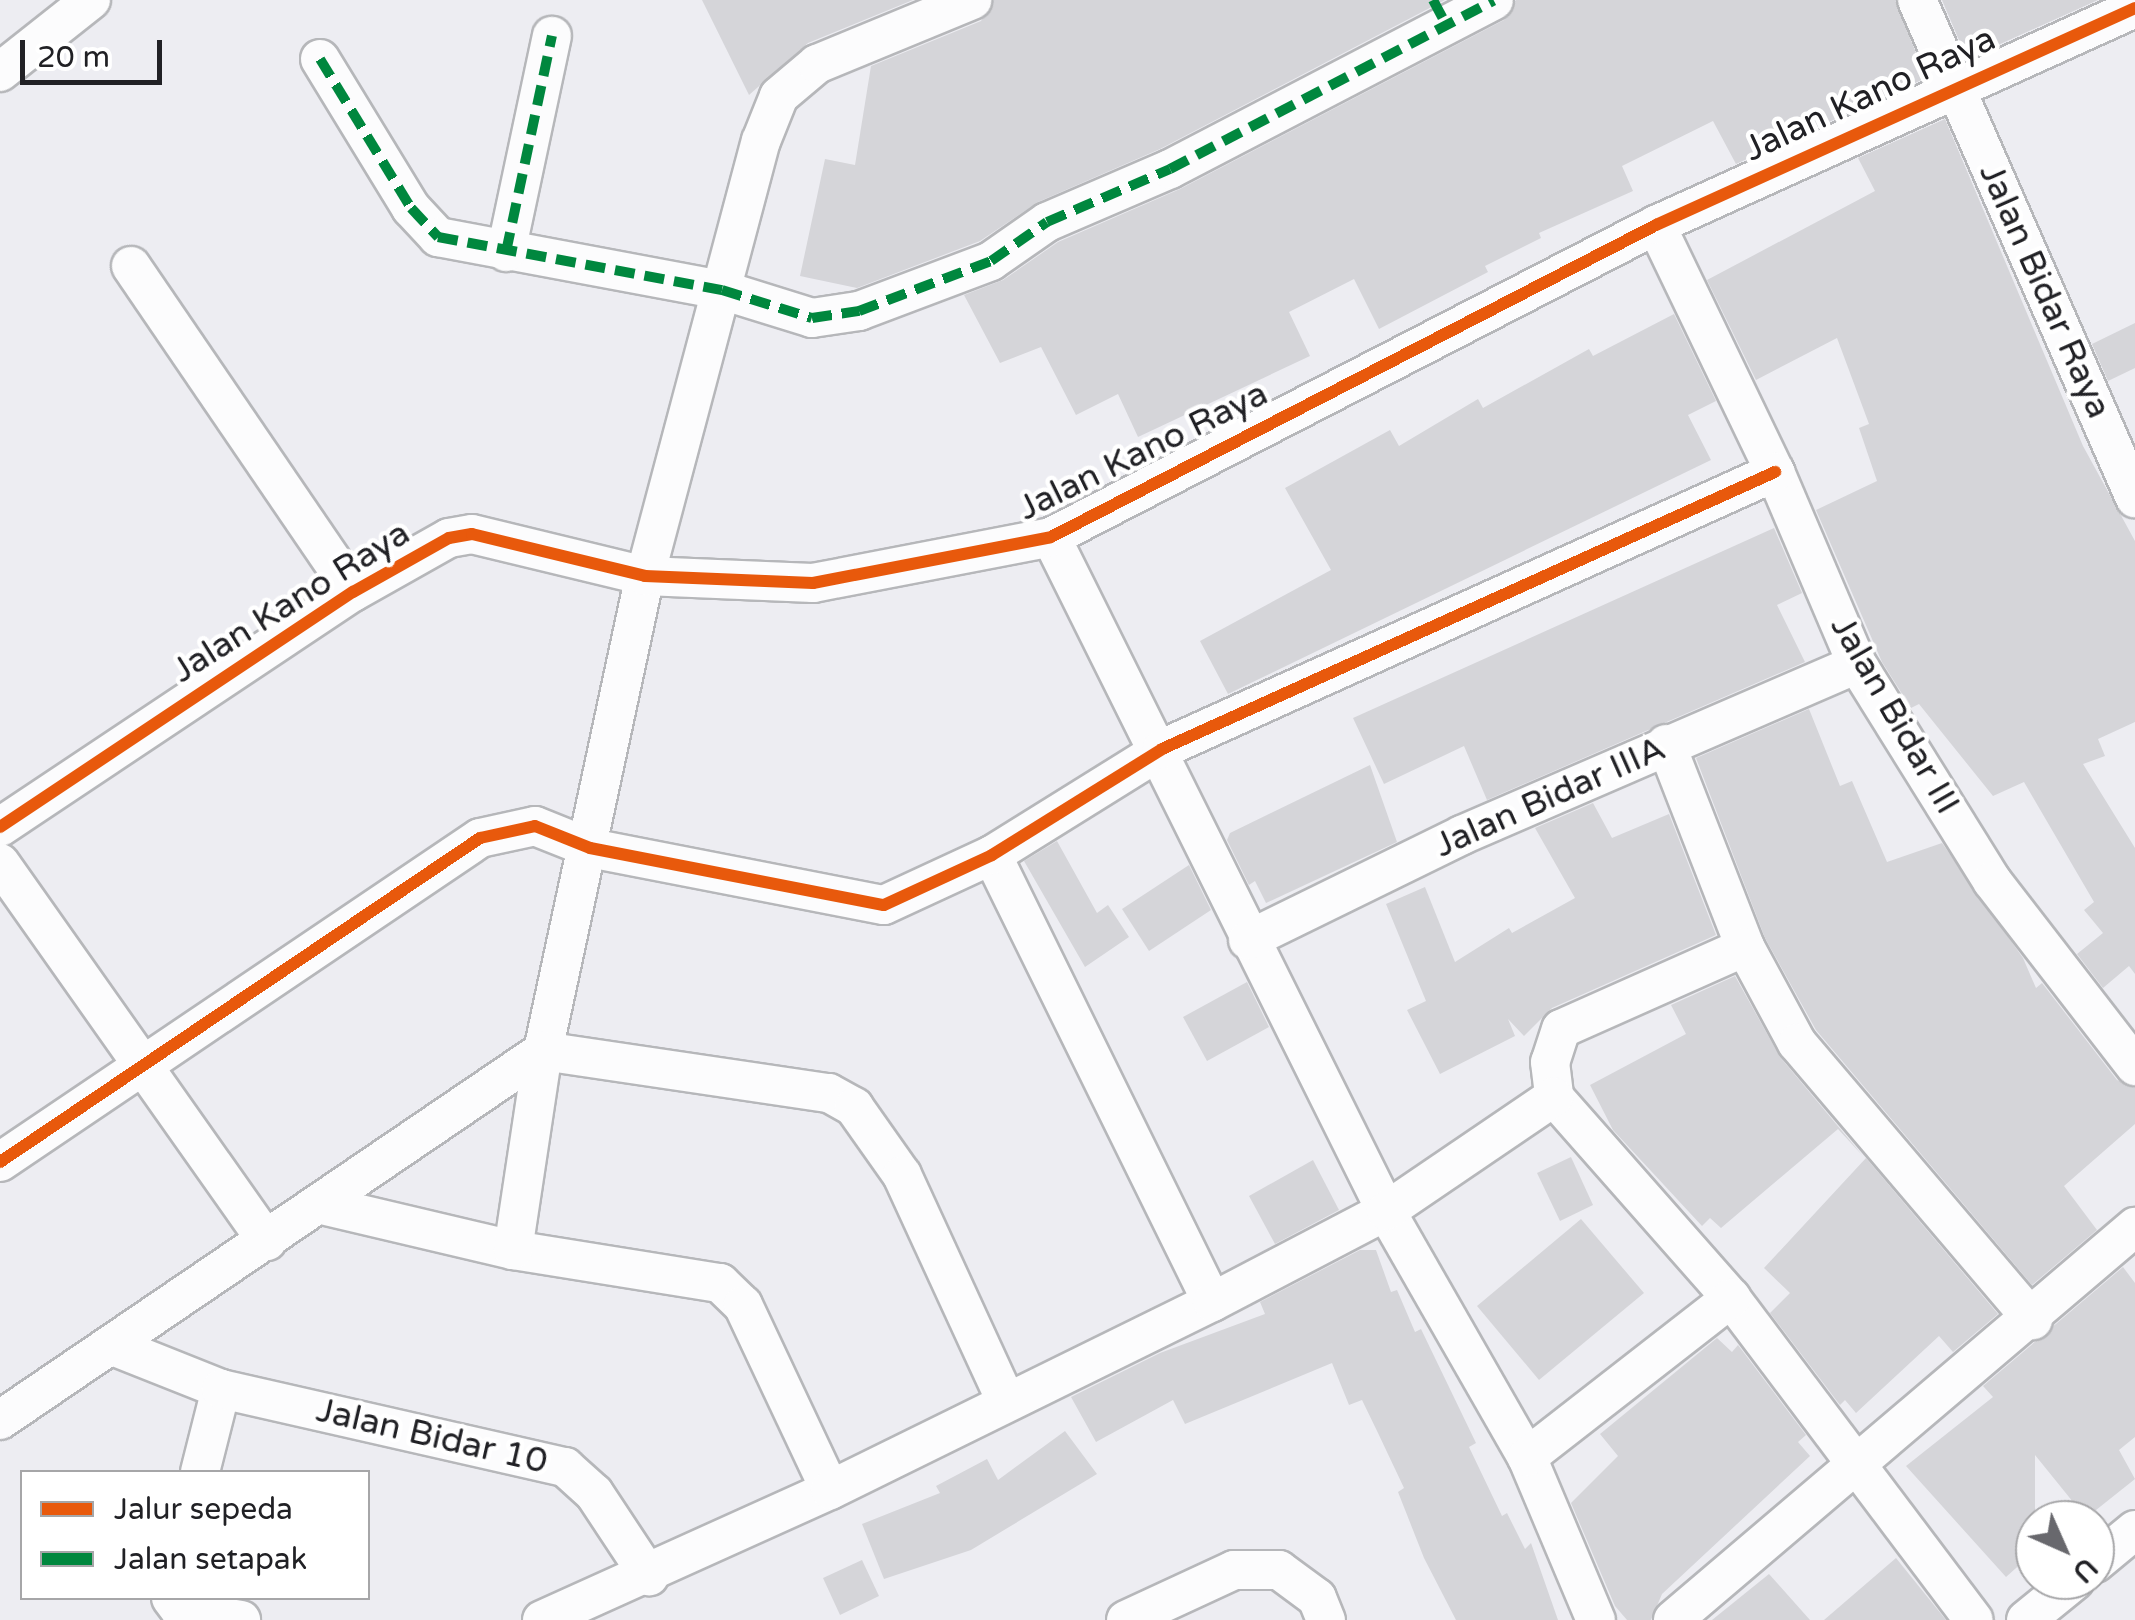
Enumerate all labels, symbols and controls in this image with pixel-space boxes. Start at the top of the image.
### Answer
street label: Jalan Kano Raya [1738,17,2002,171]
scale bar [25,20,168,82]
text: 20 m [37,39,110,76]
street label: Jalan Bidar Raya [1970,157,2120,425]
street label: Jalan Kano Raya [1012,372,1274,530]
street label: Jalan Kano Raya [164,512,418,692]
street label: Jalan Bidar III [1821,609,1969,821]
street label: Jalan Bidar IIIA [1428,727,1672,867]
street label: Jalan Bidar 10 [312,1389,552,1483]
legend [20,1470,370,1600]
text: Jalur sepeda [114,1491,293,1528]
north arrow [2015,1500,2115,1600]
text: Jalan setapak [114,1541,307,1578]
text: U [2065,1550,2104,1589]

